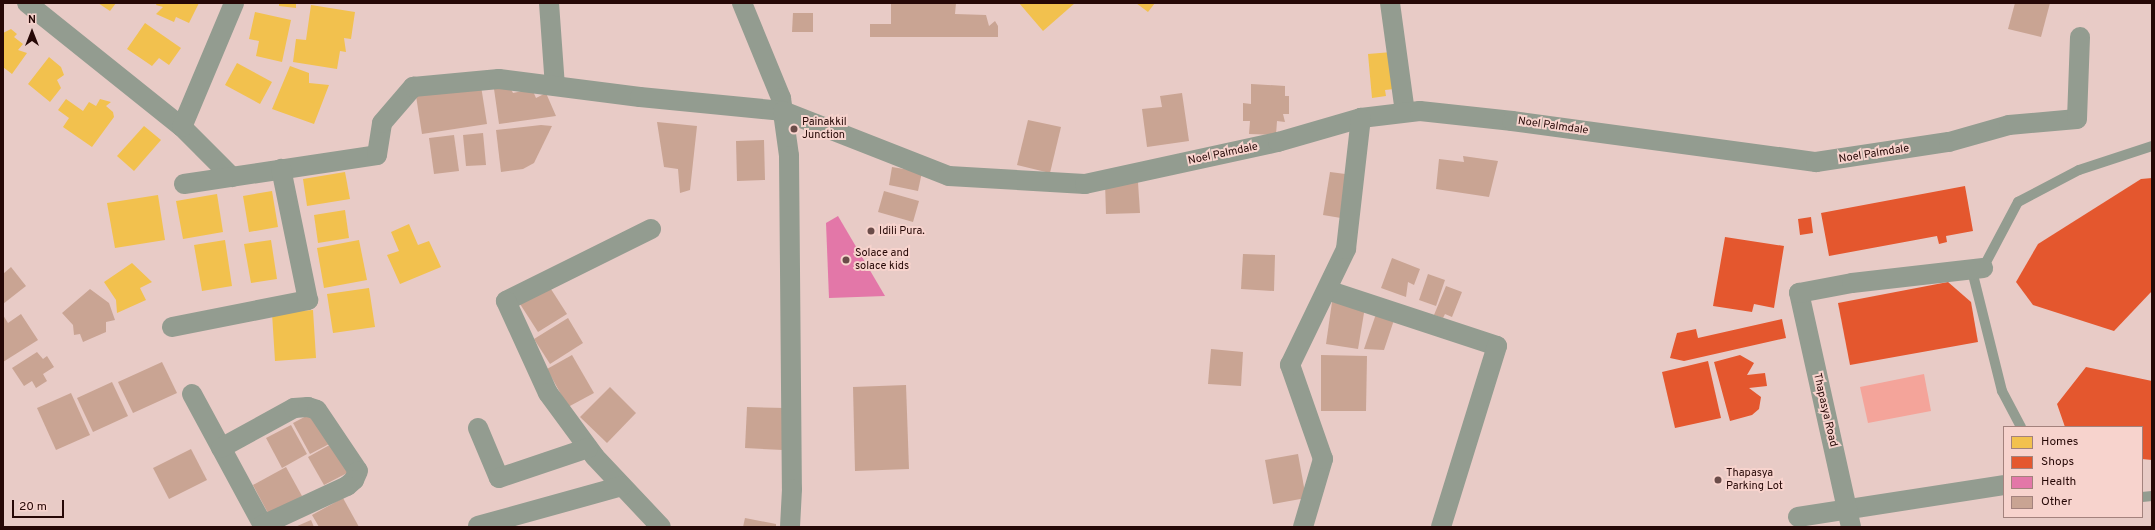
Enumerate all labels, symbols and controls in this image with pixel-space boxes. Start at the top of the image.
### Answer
north arrow [12,12,52,52]
text: N [28,13,36,27]
street label: Noel Palmdale [1517,115,1589,137]
place label: Painakkil Junction [802,116,847,142]
marker: Painakkil Junction [789,124,799,134]
street label: Noel Palmdale [1187,140,1259,168]
street label: Noel Palmdale [1838,142,1910,166]
place label: Idili Pura. [879,224,925,238]
marker: Idili Pura. [866,226,876,236]
place label: Solace and solace kids [855,247,909,273]
marker: Solace and solace kids [840,254,852,266]
street label: Thapasya Road [1810,372,1840,448]
legend [2003,426,2143,518]
text: Homes [2041,434,2078,450]
text: Shops [2041,454,2074,470]
place label: Thapasya Parking Lot [1726,467,1783,493]
text: Health [2041,474,2076,490]
marker: Thapasya Parking Lot [1713,475,1723,485]
scale bar [14,492,66,518]
text: Other [2041,494,2072,510]
text: 20 m [19,499,47,515]

